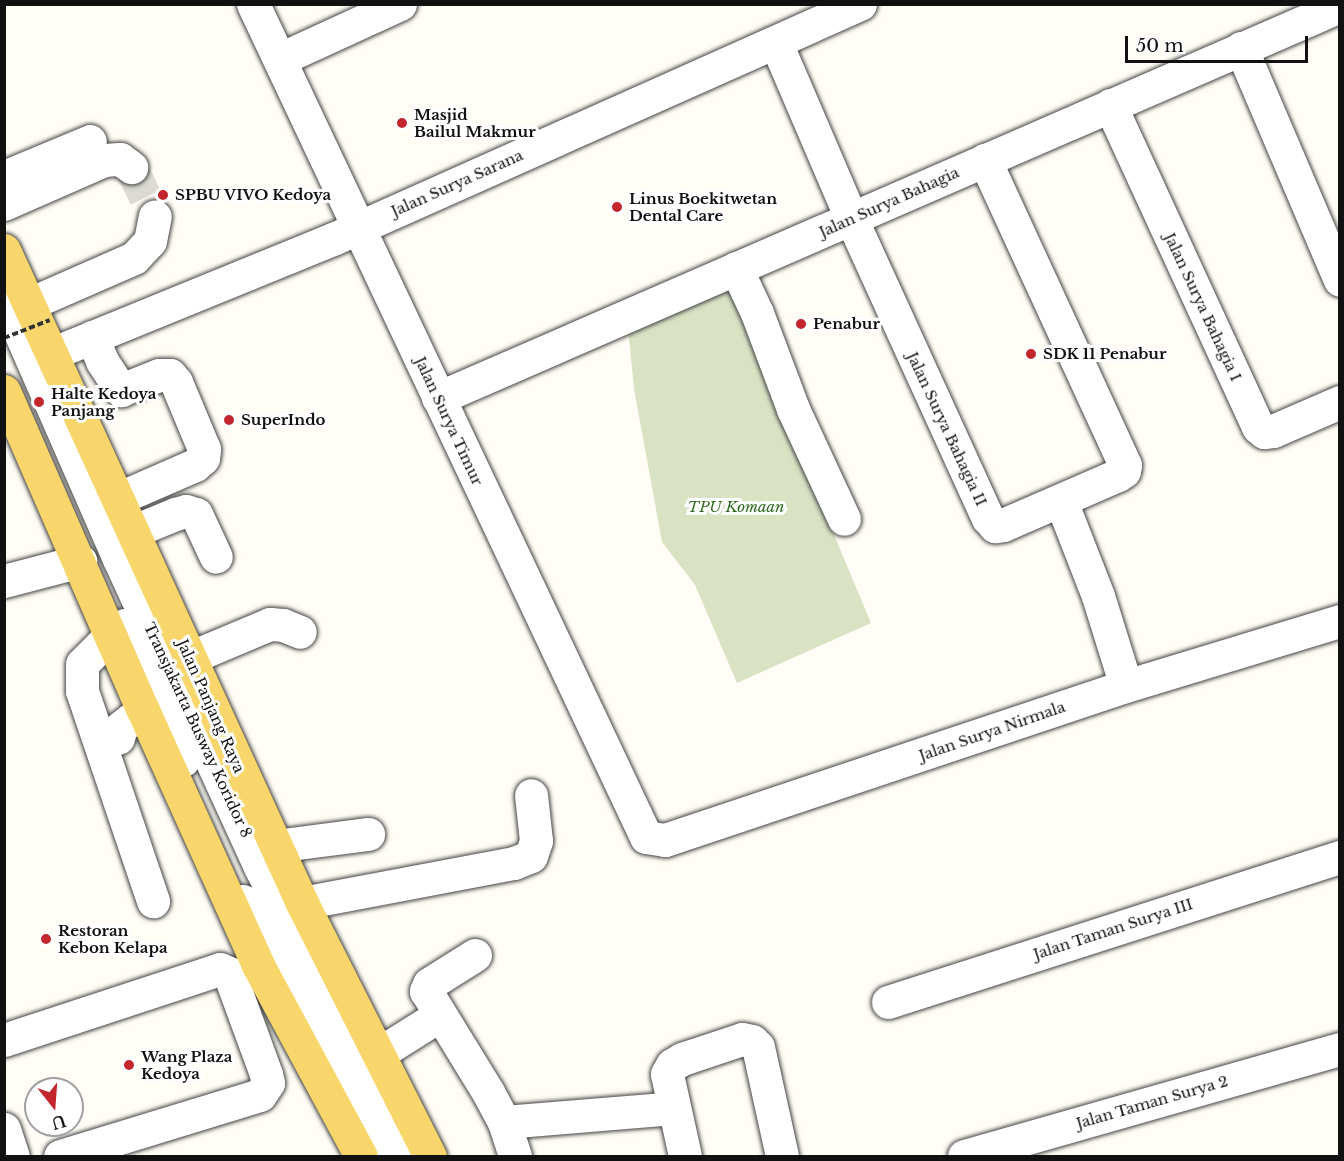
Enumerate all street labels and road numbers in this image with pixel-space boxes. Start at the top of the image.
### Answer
street label: Jalan Surya Sarana [388,146,526,220]
street label: Jalan Surya Bahagia [816,163,962,241]
street label: Jalan Surya Bahagia I [1161,230,1245,384]
street label: Jalan Surya Bahagia II [903,349,991,509]
street label: Jalan Surya Timur [411,354,487,488]
street label: Transjakarta Busway Koridor 8 [140,619,256,841]
street label: Jalan Panjang Raya [173,636,249,776]
street label: Jalan Surya Nirmala [916,697,1068,765]
street label: Jalan Taman Surya III [1031,895,1195,963]
street label: Jalan Taman Surya 2 [1074,1072,1230,1132]

